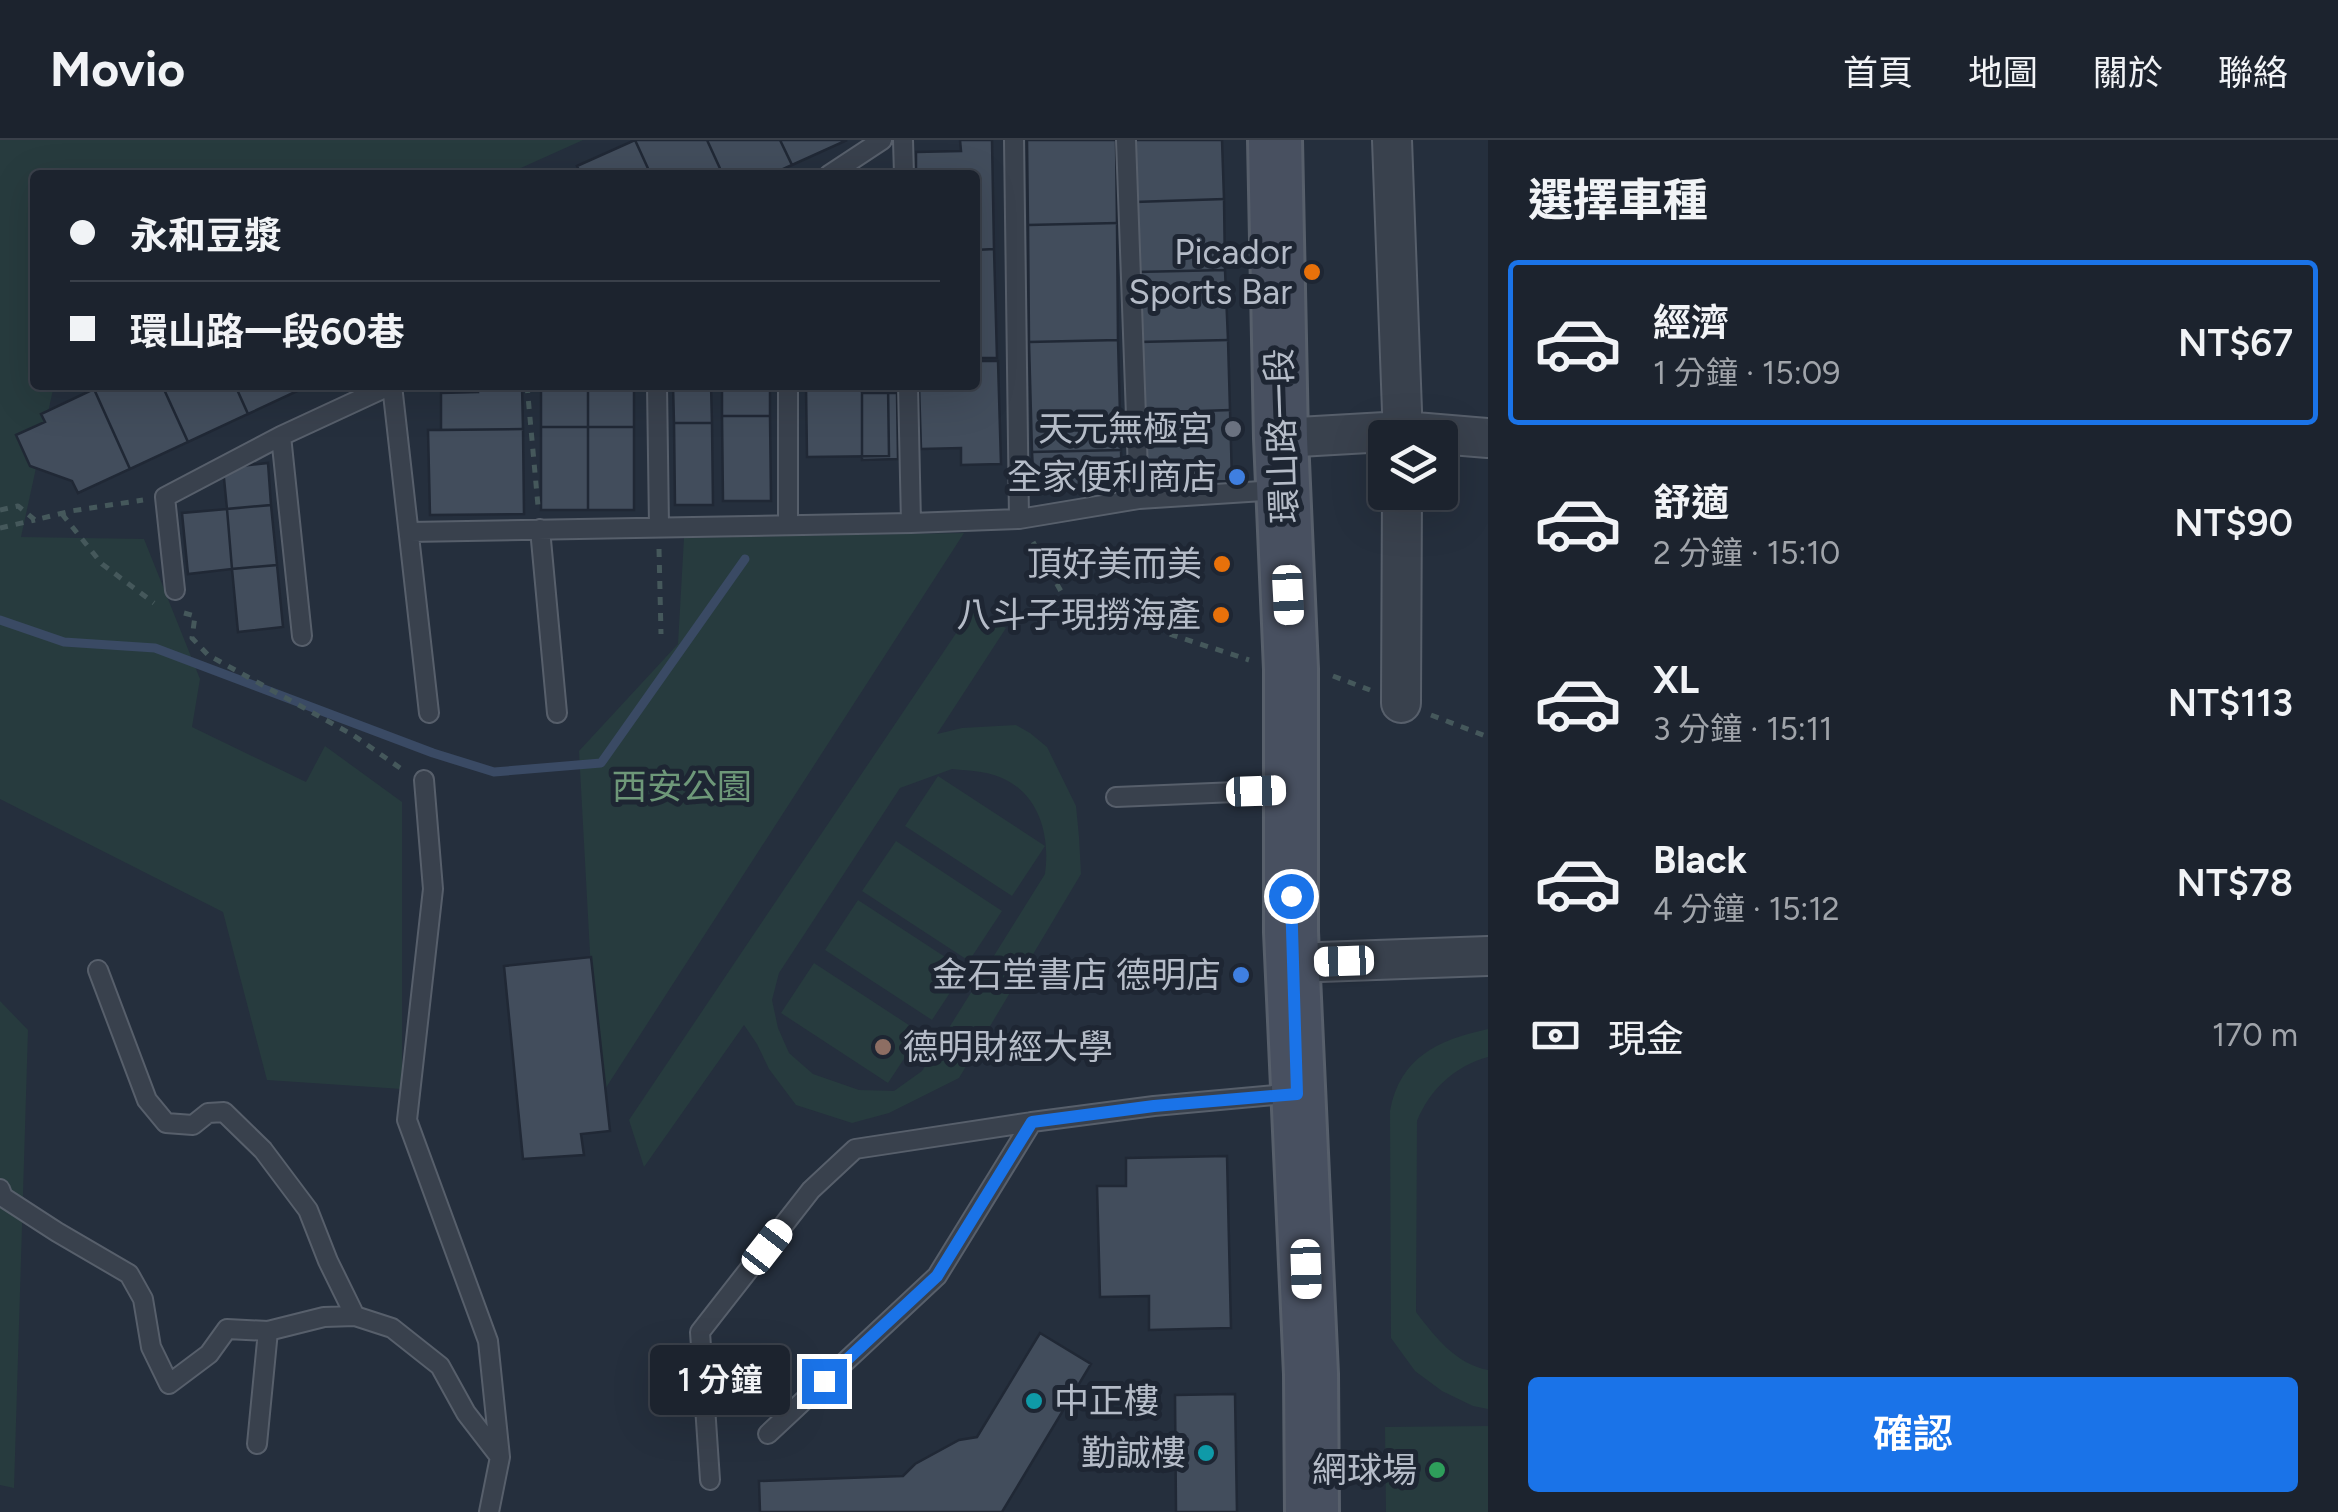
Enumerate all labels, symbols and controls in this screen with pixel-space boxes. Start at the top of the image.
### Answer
text: Movio [50,40,185,98]
text: 首頁 [1843,52,1913,94]
text: 地圖 [1968,52,2038,94]
text: 關於 [2093,52,2163,94]
text: 聯絡 [2218,52,2288,94]
text: 選擇車種 [1528,173,1708,227]
text: 永和豆漿 [130,213,282,259]
place label: Picador Sports Bar [1128,231,1292,313]
marker: Picador Sports Bar [1301,261,1323,283]
icon: car [1533,298,1623,388]
text: 經濟 [1653,300,1729,346]
text: 環山路一段60巷 [130,309,405,355]
text: NT$67 [2178,320,2293,366]
street label: 環山路一段 [1258,348,1306,524]
text: 1 分鐘 · 15:09 [1653,354,1840,392]
place label: 天元無極宮 [1038,408,1213,450]
marker: 天元無極宮 [1222,418,1244,440]
map controls [1368,420,1458,510]
button: layers [1368,420,1458,510]
place label: 全家便利商店 [1007,456,1217,498]
marker: 全家便利商店 [1226,466,1248,488]
icon: car [1533,478,1623,568]
text: 舒適 [1653,480,1729,526]
text: NT$90 [2174,500,2293,546]
text: 2 分鐘 · 15:10 [1653,534,1840,572]
place label: 頂好美而美 [1027,543,1202,585]
marker: 頂好美而美 [1211,553,1233,575]
car [1271,564,1305,626]
place label: 八斗子現撈海產 [956,594,1201,636]
marker: 八斗子現撈海產 [1210,604,1232,626]
text: XL [1653,657,1699,703]
icon: car [1533,658,1623,748]
text: NT$113 [2168,680,2293,726]
text: 3 分鐘 · 15:11 [1653,710,1832,748]
park label: 西安公園 [612,766,752,808]
car [1225,775,1287,807]
text: Black [1653,837,1747,883]
icon: car [1533,838,1623,928]
text: NT$78 [2177,860,2293,906]
route start [1269,874,1314,919]
text: 4 分鐘 · 15:12 [1653,890,1840,928]
car [1313,945,1375,977]
place label: 金石堂書店 德明店 [932,954,1221,996]
marker: 金石堂書店 德明店 [1230,964,1252,986]
icon: cash [1528,1008,1583,1063]
text: 現金 [1608,1016,1684,1062]
text: 170 m [2212,1016,2298,1054]
place label: 德明財經大學 [903,1026,1113,1068]
marker: 德明財經大學 [872,1036,894,1058]
car [737,1214,797,1280]
car [1290,1238,1322,1300]
callout: 1 分鐘 [649,1346,789,1416]
route end [802,1359,847,1404]
text: 1 分鐘 [677,1361,763,1399]
button: 確認 [1528,1377,2298,1492]
place label: 中正樓 [1054,1380,1159,1422]
marker: 中正樓 [1023,1390,1045,1412]
place label: 勤誠樓 [1081,1432,1186,1474]
marker: 勤誠樓 [1195,1442,1217,1464]
place label: 網球場 [1312,1449,1417,1491]
marker: 網球場 [1426,1459,1448,1481]

